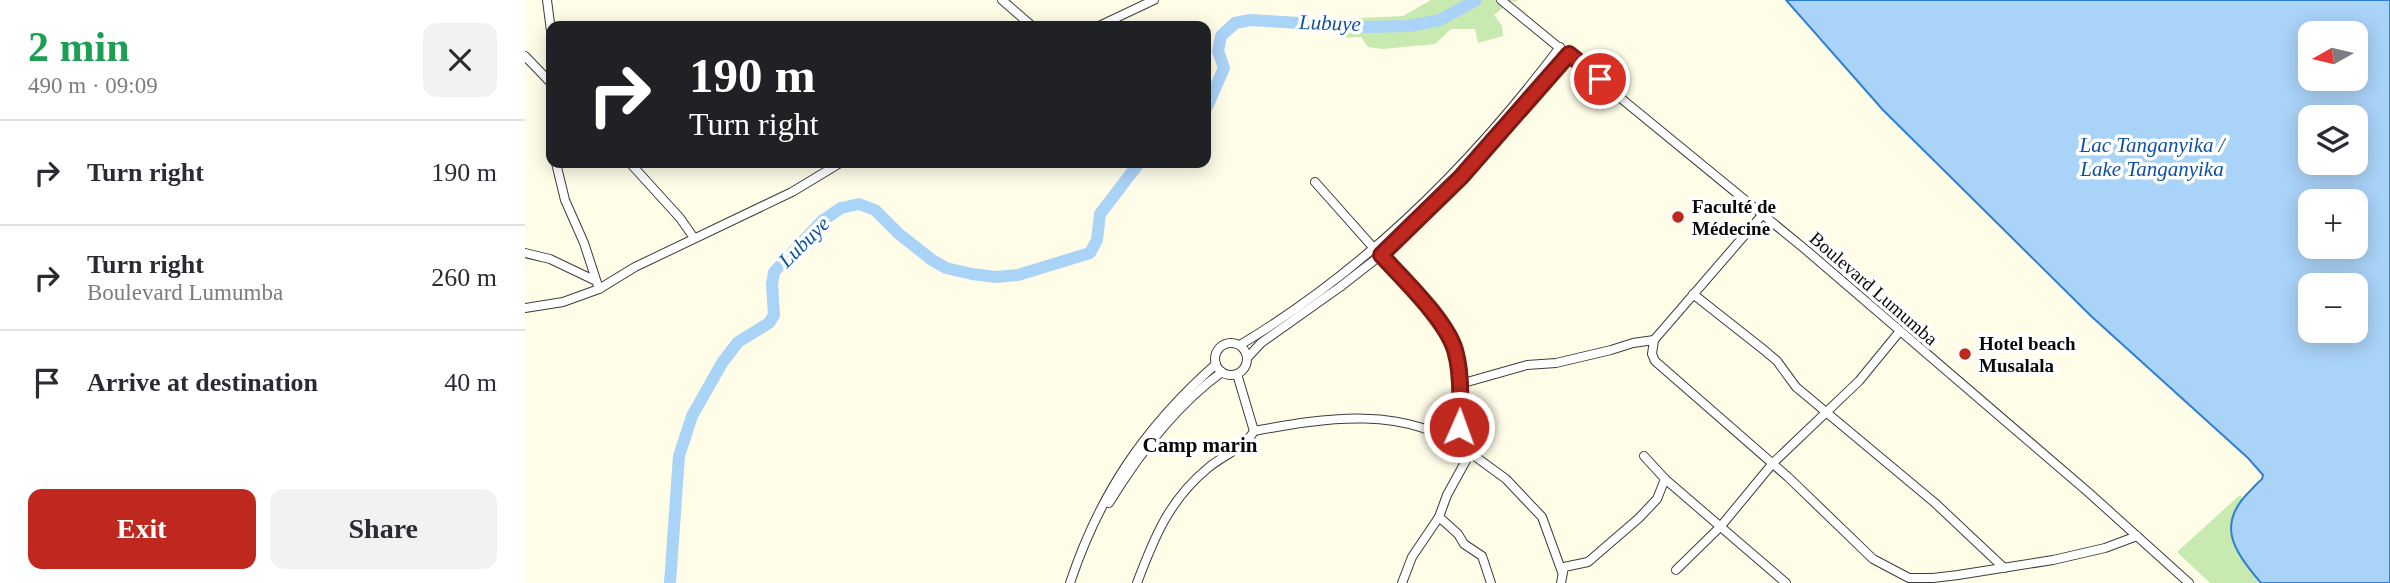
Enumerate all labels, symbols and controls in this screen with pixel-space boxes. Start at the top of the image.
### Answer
water label: Lubuye [1298,10,1361,36]
north arrow [2298,21,2368,91]
map controls [2298,21,2368,343]
button: close [423,23,497,97]
text: 2 min [28,24,130,70]
text: 190 m [689,48,816,103]
icon: right [574,49,665,140]
pin [1570,49,1630,109]
icon: arrive [1581,60,1619,98]
text: 490 m · 09:09 [28,73,158,98]
button: layers [2298,105,2368,175]
text: Turn right [689,106,819,142]
water label: Lac Tanganyika / Lake Tanganyika [2078,133,2227,181]
icon: right [28,154,66,192]
text: Turn right [87,158,204,187]
text: 190 m [431,158,497,187]
button: + [2298,189,2368,259]
place label: Faculté de Médecine [1692,196,1776,239]
marker: Faculté de Médecine [1670,209,1686,225]
water label: Lubuye [773,212,834,273]
street label: Boulevard Lumumba [1806,227,1942,350]
text: Turn right [87,250,204,279]
icon: right [28,259,66,297]
text: 260 m [431,263,497,292]
button: − [2298,273,2368,343]
text: Boulevard Lumumba [87,280,283,305]
place label: Hotel beach Musalala [1979,333,2076,376]
marker: Hotel beach Musalala [1957,346,1973,362]
icon: arrive [28,364,66,402]
text: Arrive at destination [87,368,318,397]
text: 40 m [444,368,497,397]
position arrow [1422,390,1496,464]
district label: Camp marin [1143,433,1258,457]
button: Exit [28,489,256,569]
button: Share [270,489,497,569]

